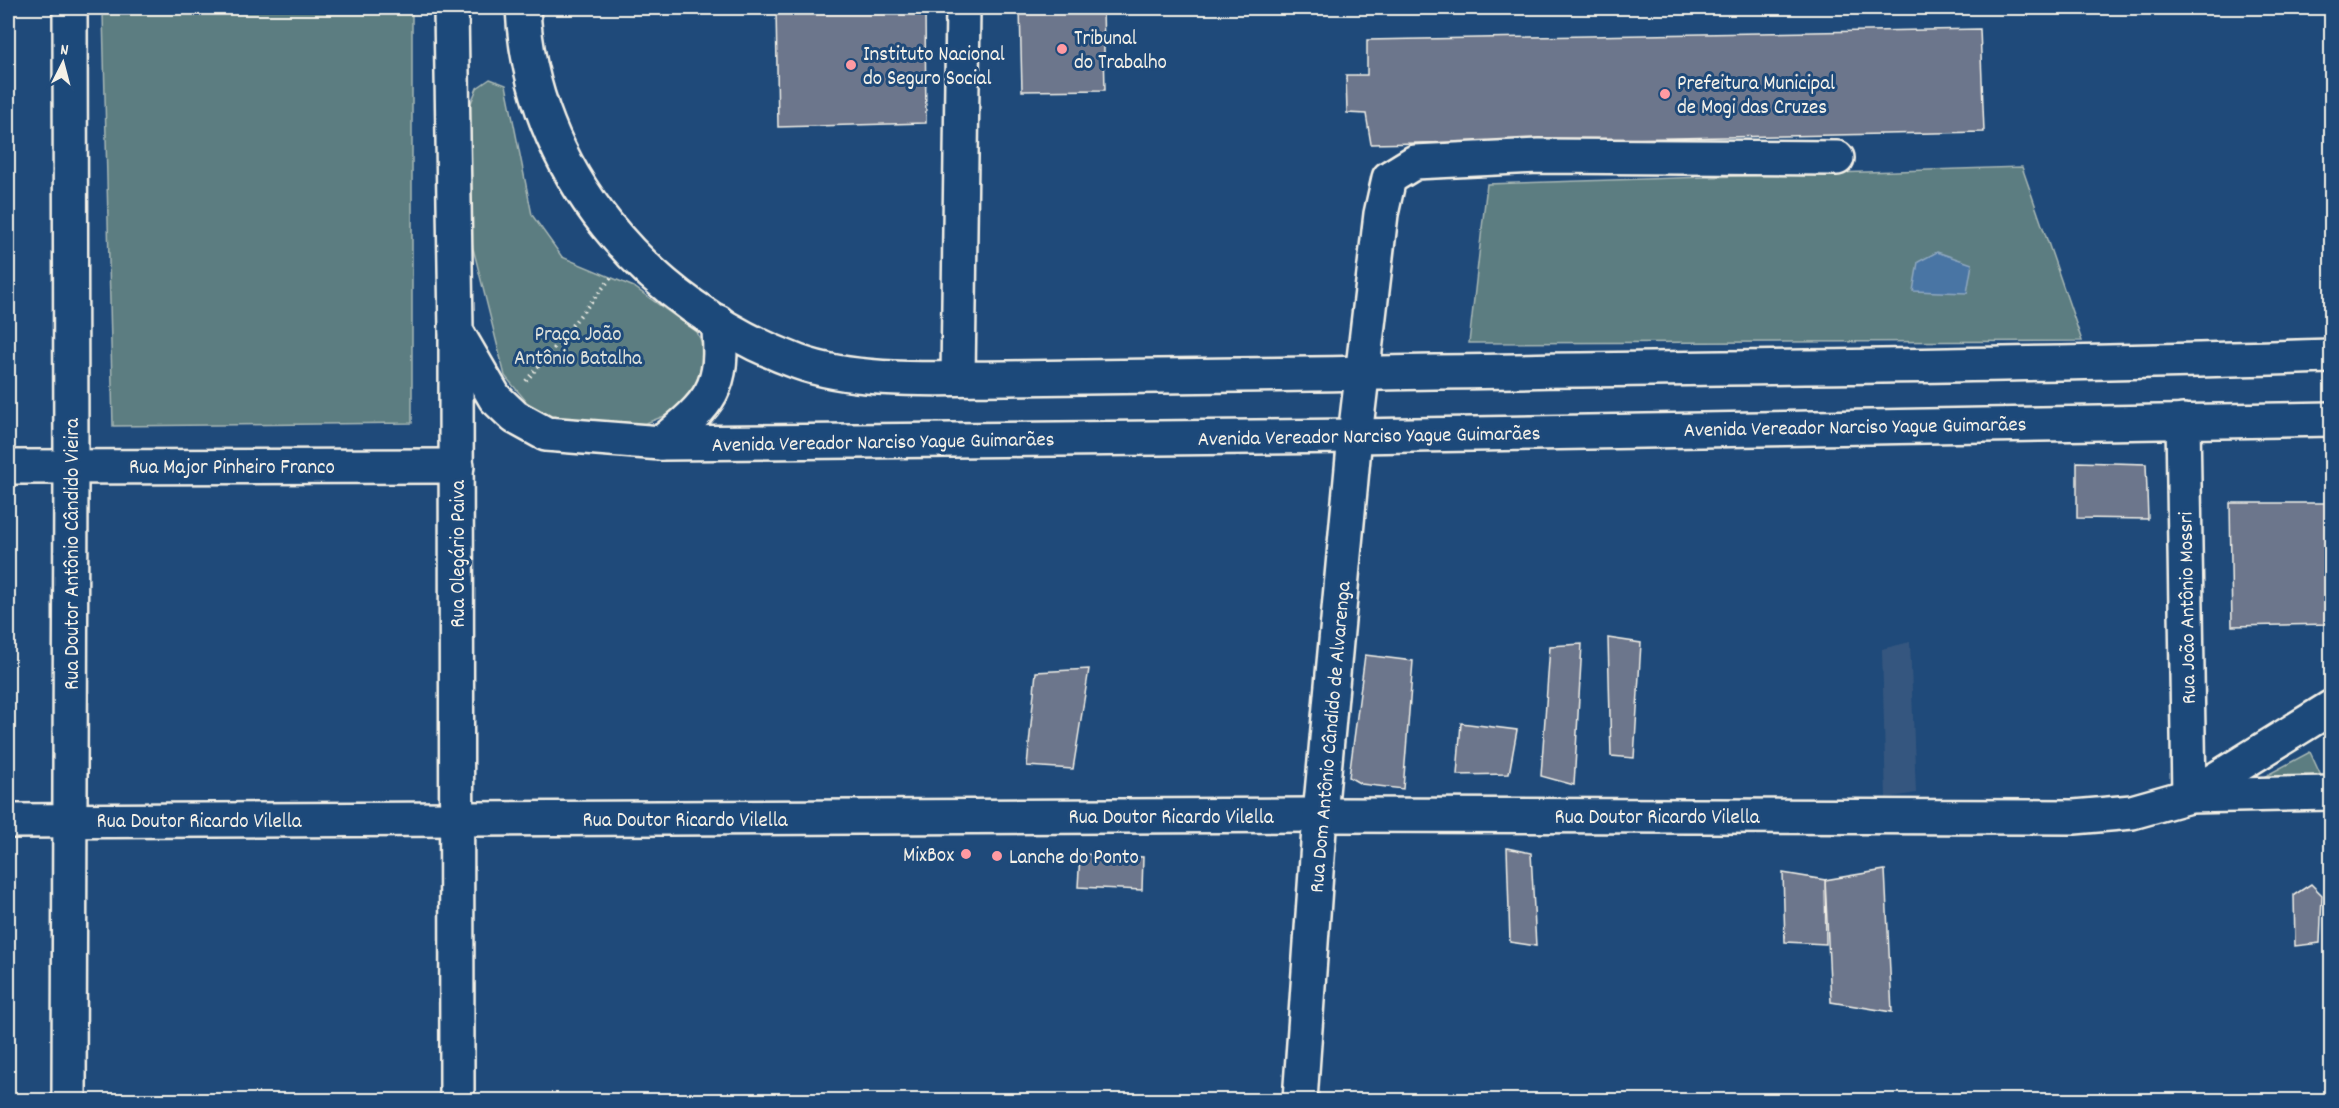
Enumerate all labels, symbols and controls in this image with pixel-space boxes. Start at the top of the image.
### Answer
place label: Tribunal do Trabalho [1074,25,1167,79]
north arrow [33,33,93,93]
text: N [59,39,70,62]
place label: Instituto Nacional do Seguro Social [863,41,1005,95]
marker: Tribunal do Trabalho [1055,42,1069,56]
marker: Instituto Nacional do Seguro Social [844,58,858,72]
place label: Prefeitura Municipal de Mogi das Cruzes [1677,70,1835,124]
marker: Prefeitura Municipal de Mogi das Cruzes [1658,87,1672,101]
park label: Praça João Antônio Batalha [514,321,643,375]
street label: Avenida Vereador Narciso Yague Guimarães [1683,411,2027,447]
street label: Rua Doutor Antônio Cândido Vieira [59,417,89,690]
street label: Avenida Vereador Narciso Yague Guimarães [1197,420,1541,456]
street label: Avenida Vereador Narciso Yague Guimarães [711,426,1055,462]
street label: Rua Major Pinheiro Franco [129,454,335,484]
street label: Rua Olegário Paiva [445,479,475,628]
street label: Rua João Antônio Mossri [2172,511,2206,704]
street label: Rua Dom Antônio Cândido de Alvarenga [1303,579,1361,894]
street label: Rua Doutor Ricardo Vilella [1068,804,1275,834]
street label: Rua Doutor Ricardo Vilella [1554,804,1761,834]
street label: Rua Doutor Ricardo Vilella [582,807,789,837]
street label: Rua Doutor Ricardo Vilella [96,808,303,838]
place label: MixBox [903,842,954,872]
place label: Lanche do Ponto [1009,844,1139,874]
marker: MixBox [959,847,973,861]
marker: Lanche do Ponto [990,849,1004,863]

